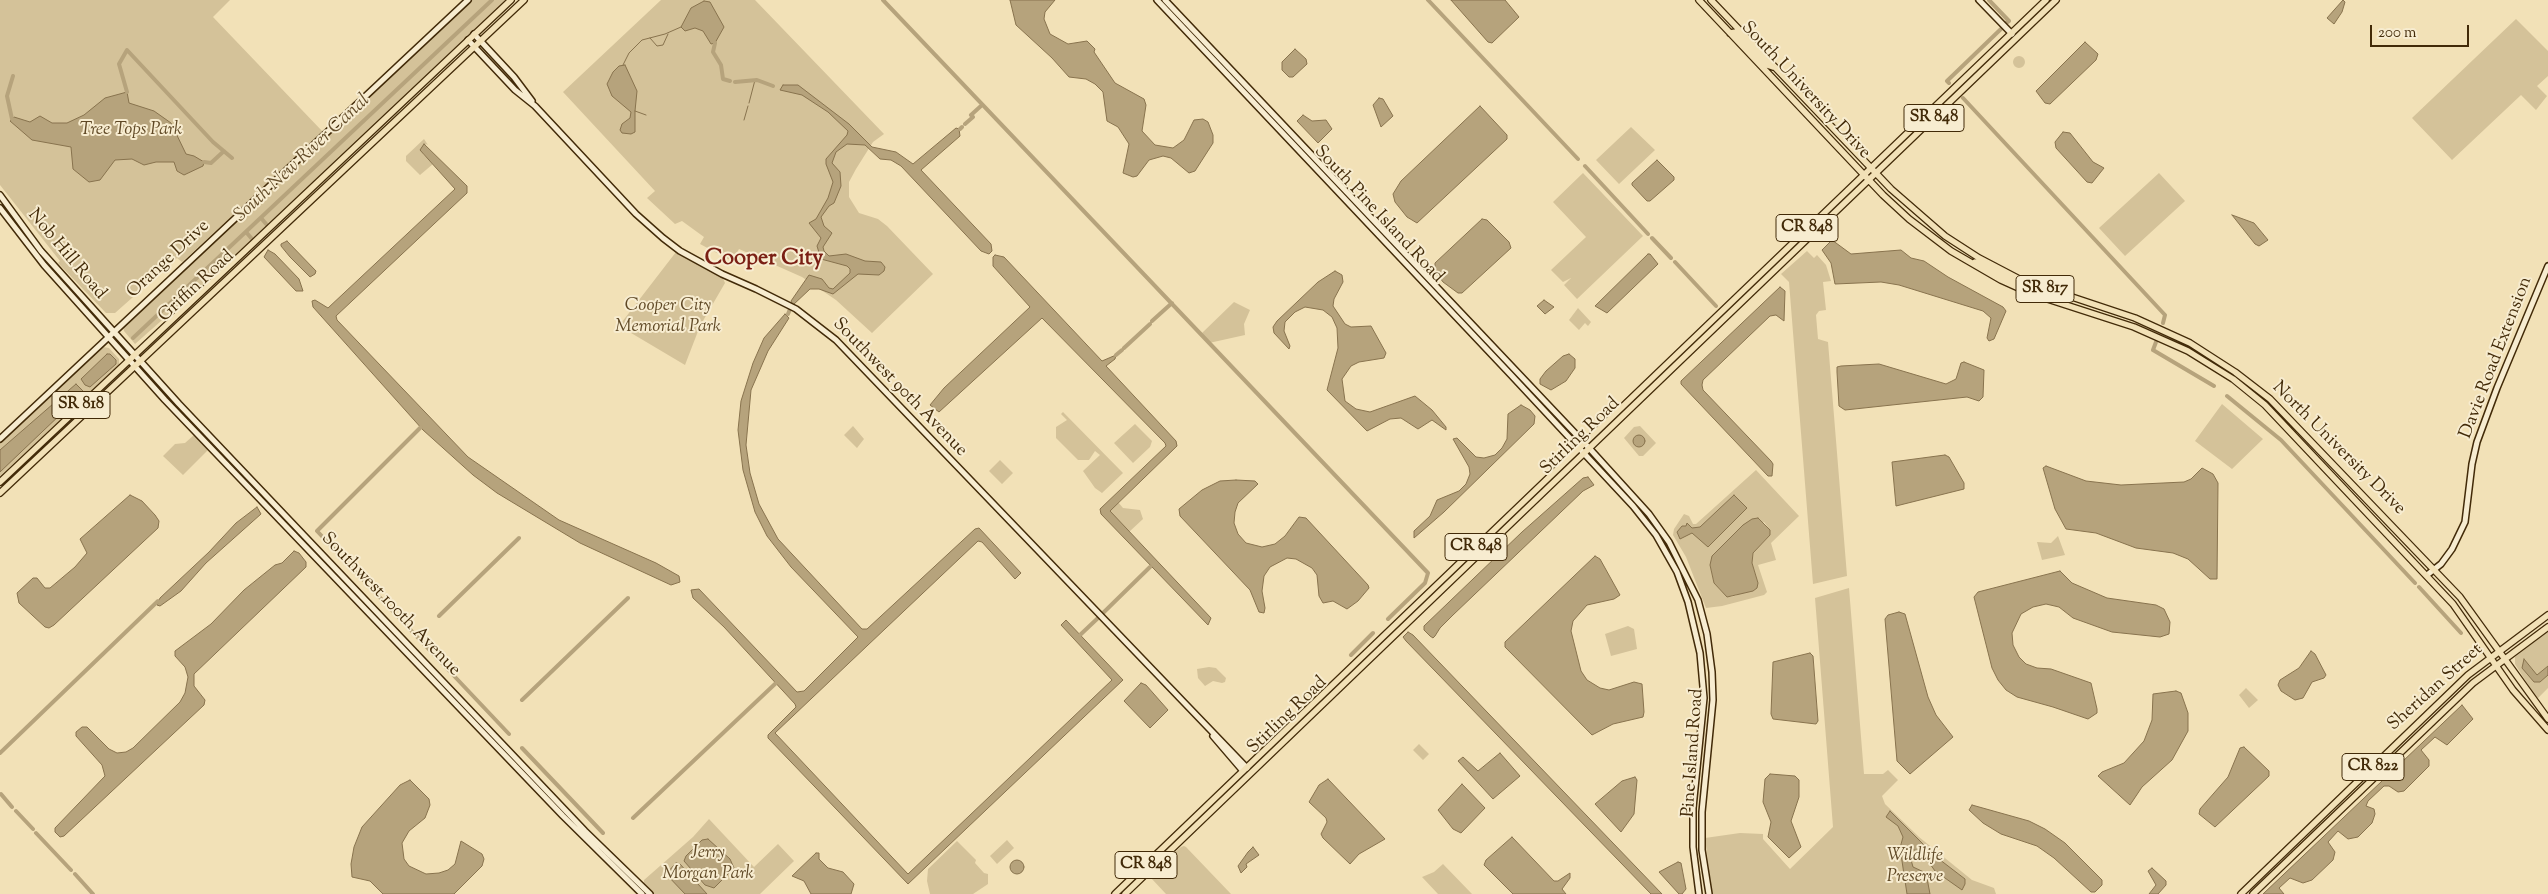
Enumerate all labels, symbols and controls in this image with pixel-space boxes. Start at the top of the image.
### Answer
scale bar [2373,15,2472,47]
street label: South University Drive [1736,18,1874,164]
text: 200 m [2378,23,2417,44]
water label: South New River Canal [230,90,376,228]
road number: SR 848 [1904,105,1964,132]
park label: Tree Tops Park [80,120,182,142]
street label: South Pine Island Road [1309,142,1447,288]
street label: Nob Hill Road [22,205,110,305]
road number: CR 848 [1776,214,1838,242]
street label: Orange Drive [123,216,215,304]
street label: Griffin Road [155,246,239,328]
district label: Cooper City [705,247,823,273]
street label: Davie Road Extension [2456,274,2538,442]
road number: SR 817 [2016,276,2074,302]
park label: Cooper City Memorial Park [615,296,721,338]
street label: Southwest 90th Avenue [827,314,971,462]
street label: North University Drive [2267,378,2409,520]
road number: SR 818 [52,392,110,418]
street label: Stirling Road [1537,394,1625,480]
street label: Southwest 100th Avenue [316,529,464,681]
road number: CR 848 [1445,534,1507,560]
street label: Sheridan Street [2384,640,2488,736]
street label: Stirling Road [1244,673,1332,759]
street label: Pine Island Road [1679,688,1709,818]
road number: CR 822 [2342,754,2404,780]
park label: Jerry Morgan Park [662,843,754,886]
park label: Wildlife Preserve [1887,846,1943,889]
road number: CR 848 [1115,852,1177,878]

